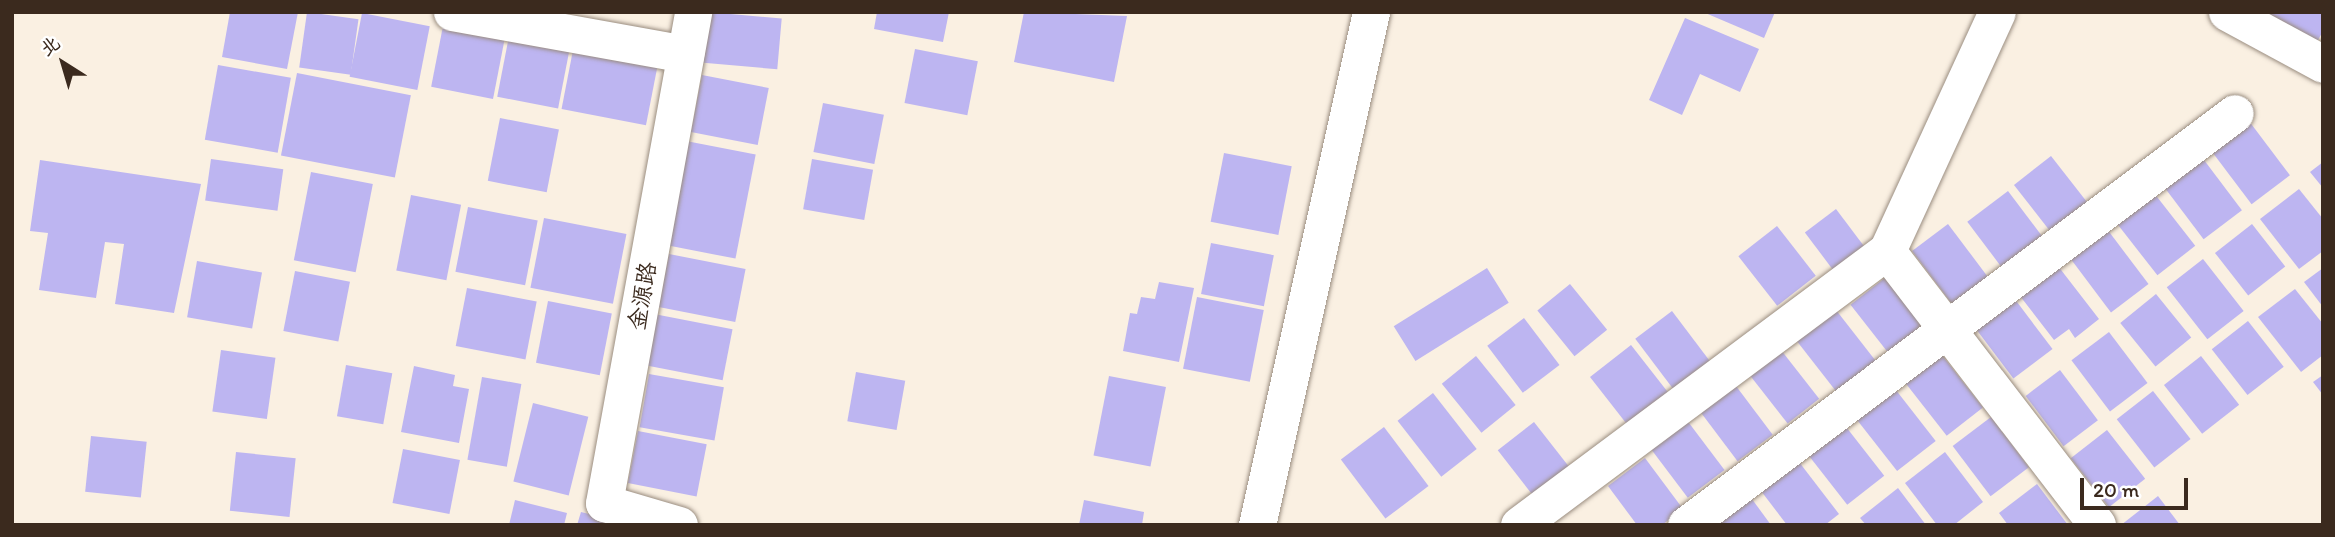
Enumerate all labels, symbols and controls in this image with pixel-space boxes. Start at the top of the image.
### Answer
north arrow [28,28,98,98]
text: 北 [36,31,65,61]
street label: 金源路 [622,260,662,332]
scale bar [2083,463,2192,507]
text: 20 m [2093,477,2139,502]

